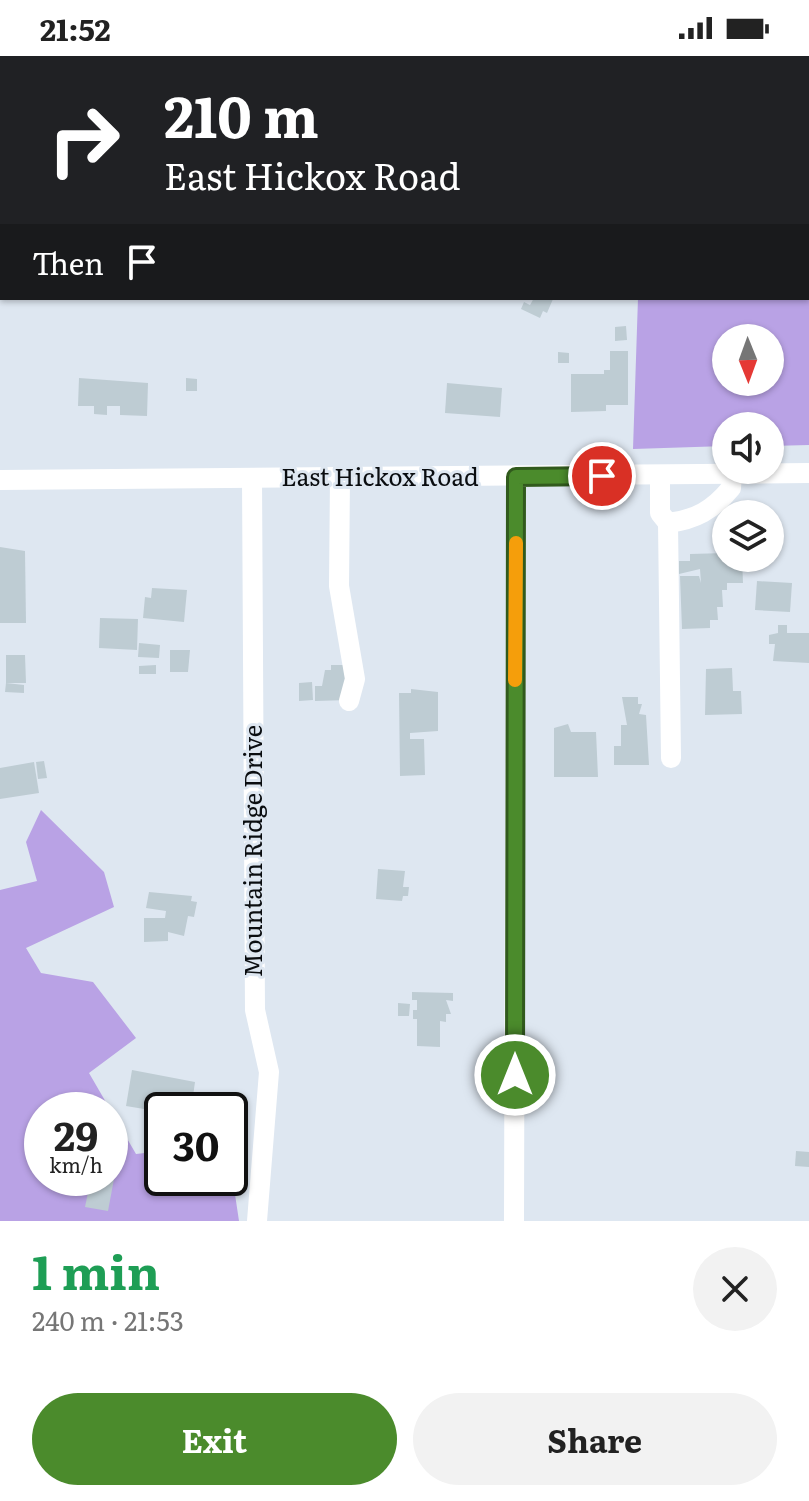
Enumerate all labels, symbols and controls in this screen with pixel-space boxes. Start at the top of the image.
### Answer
text: 21:52 [40,6,111,50]
text: 210 m [164,72,319,155]
icon: right [32,88,136,192]
text: East Hickox Road [164,148,460,201]
text: Then [32,240,104,284]
icon: arrive [120,240,164,284]
north arrow [712,324,784,396]
map controls [712,324,784,572]
button: sound [712,412,784,484]
pin [568,442,636,510]
icon: arrive [580,454,624,498]
street label: East Hickox Road [281,458,479,493]
button: layers [712,500,784,572]
street label: Mountain Ridge Drive [234,725,269,977]
position arrow [473,1033,557,1117]
speed limit sign: 30 [144,1092,248,1196]
text: 29 [54,1104,98,1163]
text: km/h [49,1149,103,1179]
text: 1 min [32,1234,160,1305]
button: close [693,1247,777,1331]
text: 240 m · 21:53 [32,1300,184,1339]
button: Exit [32,1393,397,1485]
button: Share [413,1393,777,1485]

